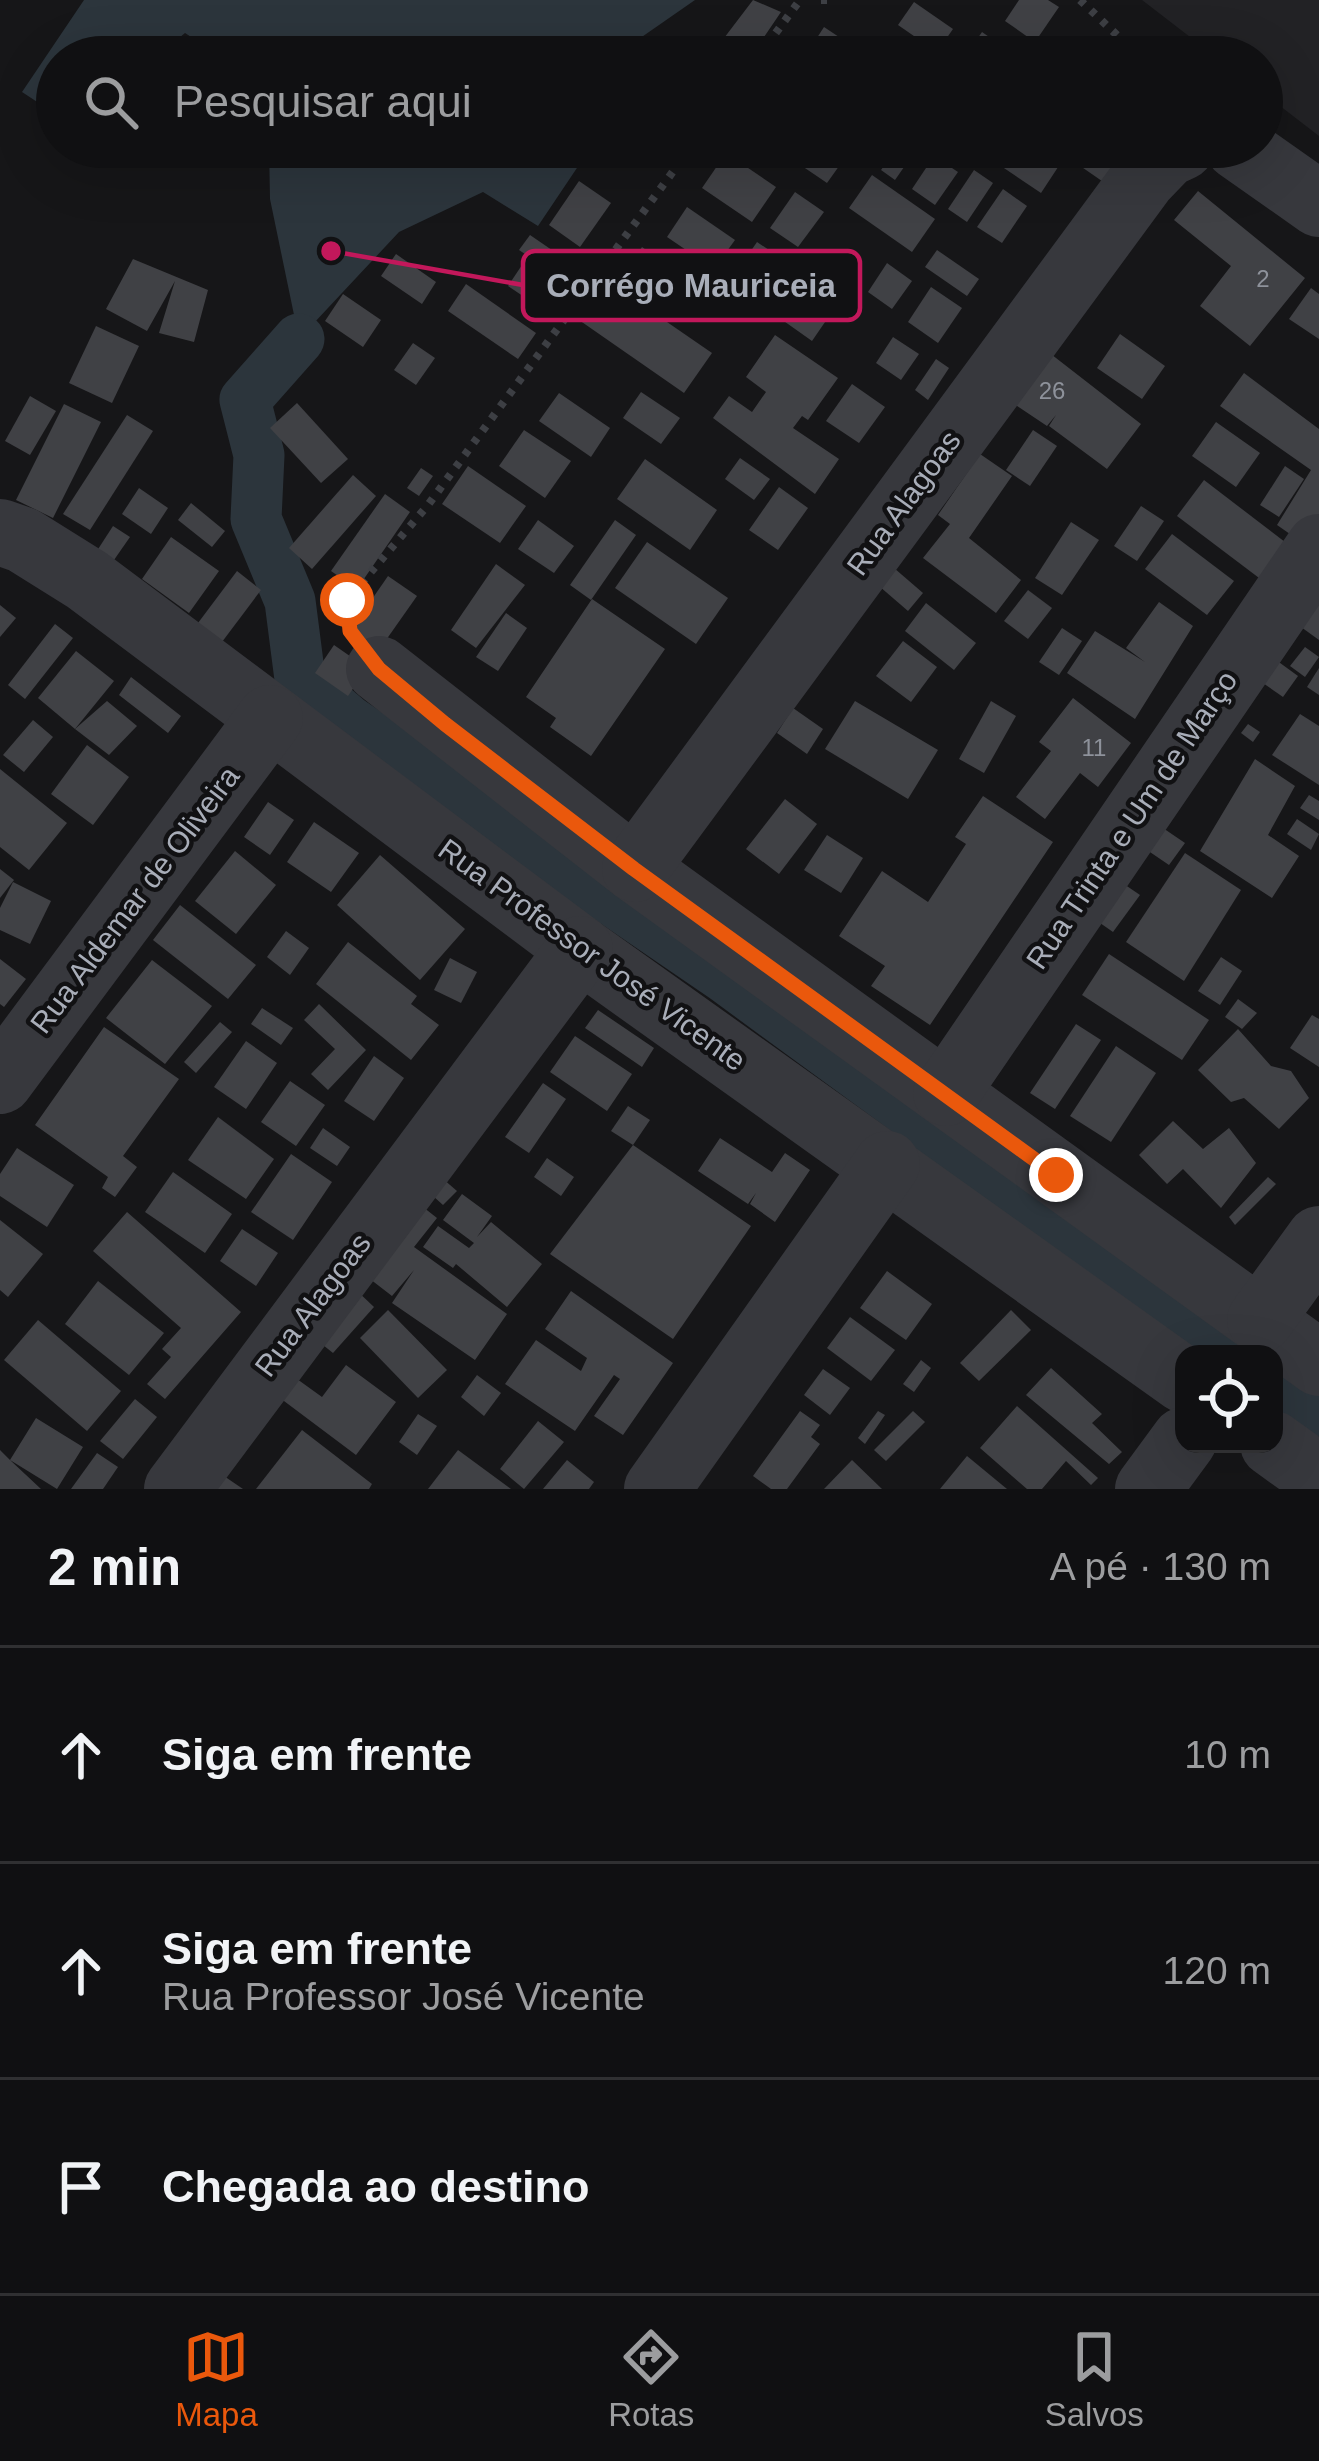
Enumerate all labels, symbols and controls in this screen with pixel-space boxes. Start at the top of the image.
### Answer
search box [36,36,1283,168]
icon: search [78,69,144,135]
text: Pesquisar aqui [174,76,472,127]
callout: Corrégo Mauriceia [523,251,860,320]
house number: 2 [1256,265,1270,292]
text: Corrégo Mauriceia [546,267,837,304]
house number: 26 [1039,377,1065,404]
street label: Rua Alagoas [840,424,967,581]
route start [320,573,374,627]
street label: Rua Trinta e Um de Março [1020,665,1244,975]
house number: 11 [1082,734,1106,761]
street label: Rua Aldemar de Oliveira [24,760,246,1039]
street label: Rua Professor José Vicente [432,832,752,1077]
route end [1029,1148,1083,1202]
street label: Rua Alagoas [248,1227,377,1383]
map controls [1175,1345,1283,1453]
button: locate [1175,1345,1283,1453]
text: 2 min [48,1539,181,1596]
text: A pé · 130 m [1050,1545,1271,1588]
icon: ahead [48,1722,114,1788]
text: Siga em frente [162,1729,472,1780]
text: 10 m [1184,1733,1271,1776]
text: Siga em frente [162,1923,472,1974]
icon: ahead [48,1938,114,2004]
text: 120 m [1163,1949,1271,1992]
text: Rua Professor José Vicente [162,1975,645,2018]
icon: arrive [48,2154,114,2220]
text: Chegada ao destino [162,2161,590,2212]
tab: Mapa [175,2324,258,2434]
tab: Rotas [608,2324,694,2434]
tab: Salvos [1045,2324,1144,2434]

